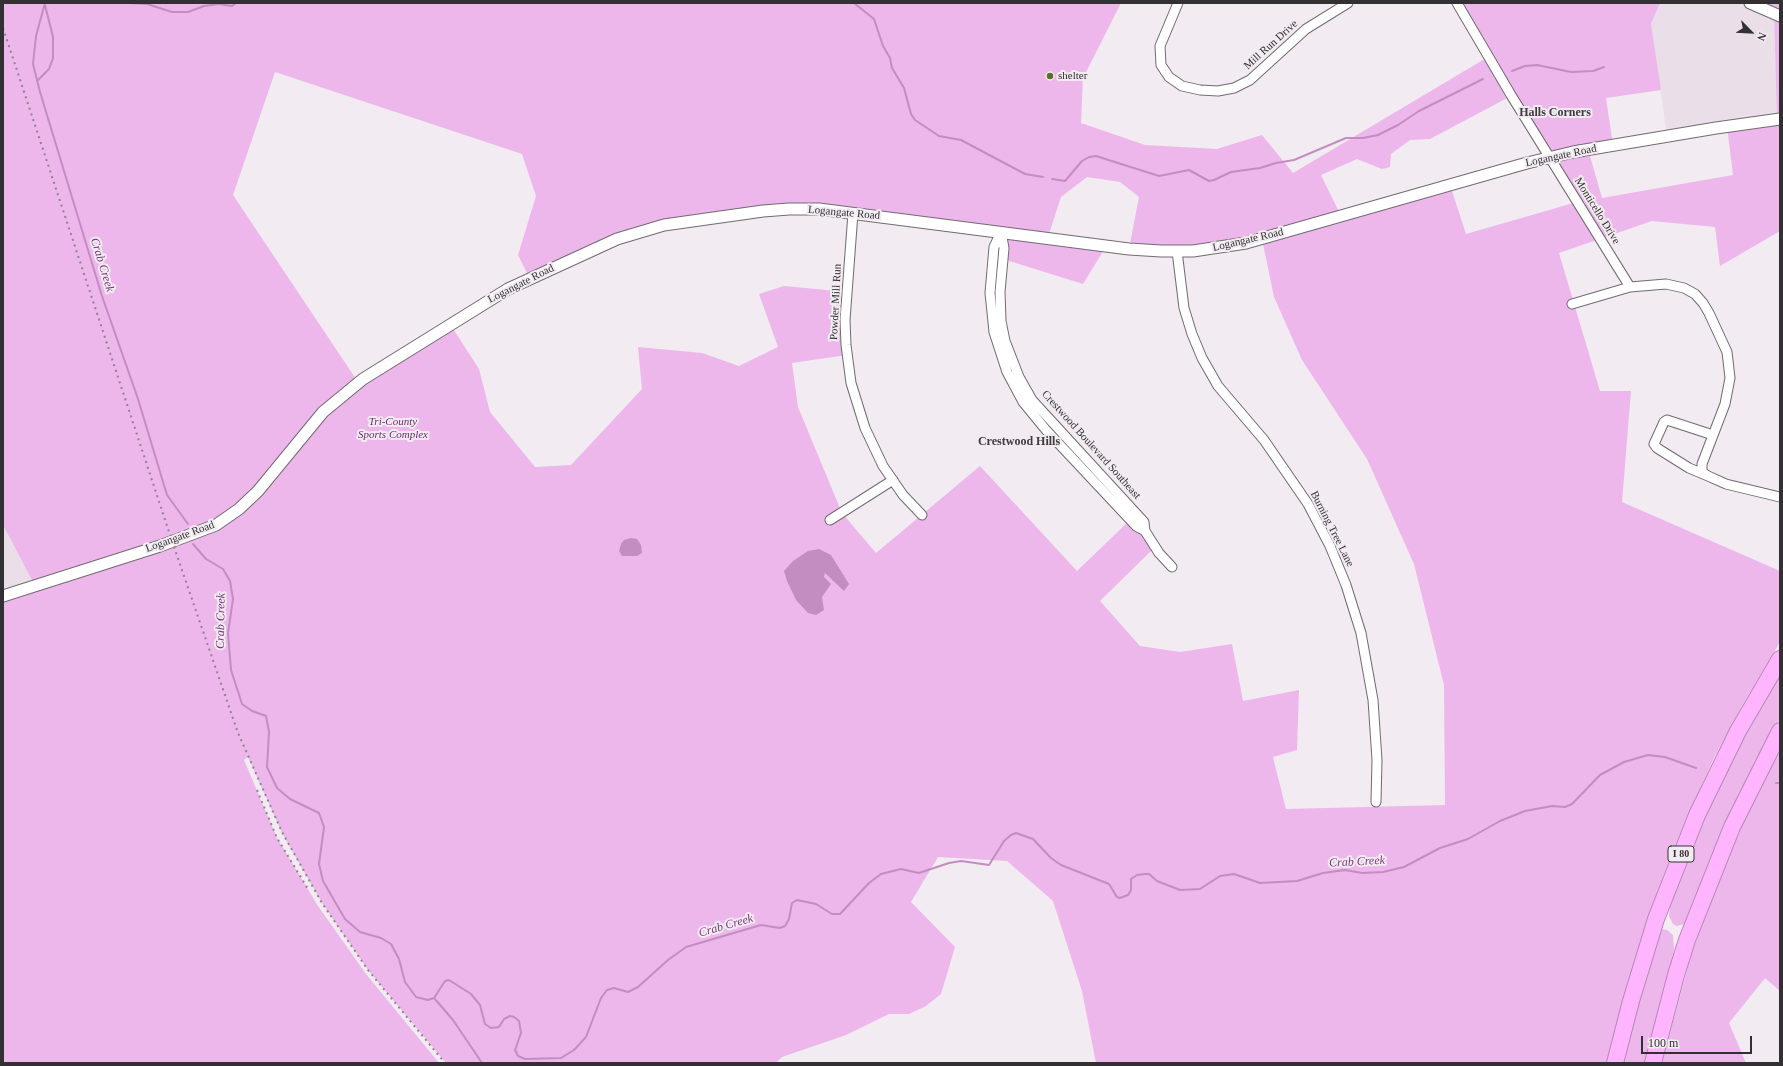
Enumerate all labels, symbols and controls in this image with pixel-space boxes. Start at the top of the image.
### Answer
north arrow [1731,12,1771,52]
street label: Mill Run Drive [1241,17,1301,73]
text: N [1755,31,1769,43]
place label: shelter [1058,69,1087,83]
marker: shelter [1045,71,1055,81]
district label: Halls Corners [1519,106,1591,120]
street label: Logangate Road [1524,142,1598,170]
street label: Monticello Drive [1571,175,1623,247]
street label: Logangate Road [807,203,881,223]
street label: Logangate Road [1211,225,1285,255]
water label: Crab Creek [87,236,117,294]
street label: Logangate Road [486,262,556,306]
street label: Powder Mill Run [827,264,845,340]
street label: Crestwood Boulevard Southeast [1039,388,1143,502]
park label: Tri-County Sports Complex [358,415,428,441]
district label: Crestwood Hills [978,435,1060,449]
street label: Burning Tree Lane [1307,489,1357,569]
street label: Logangate Road [144,518,216,556]
water label: Crab Creek [213,593,229,649]
road number: I 80 [1668,846,1694,862]
water label: Crab Creek [1329,853,1385,871]
water label: Crab Creek [697,911,755,941]
scale bar [1643,1028,1754,1054]
text: 100 m [1648,1036,1678,1050]

